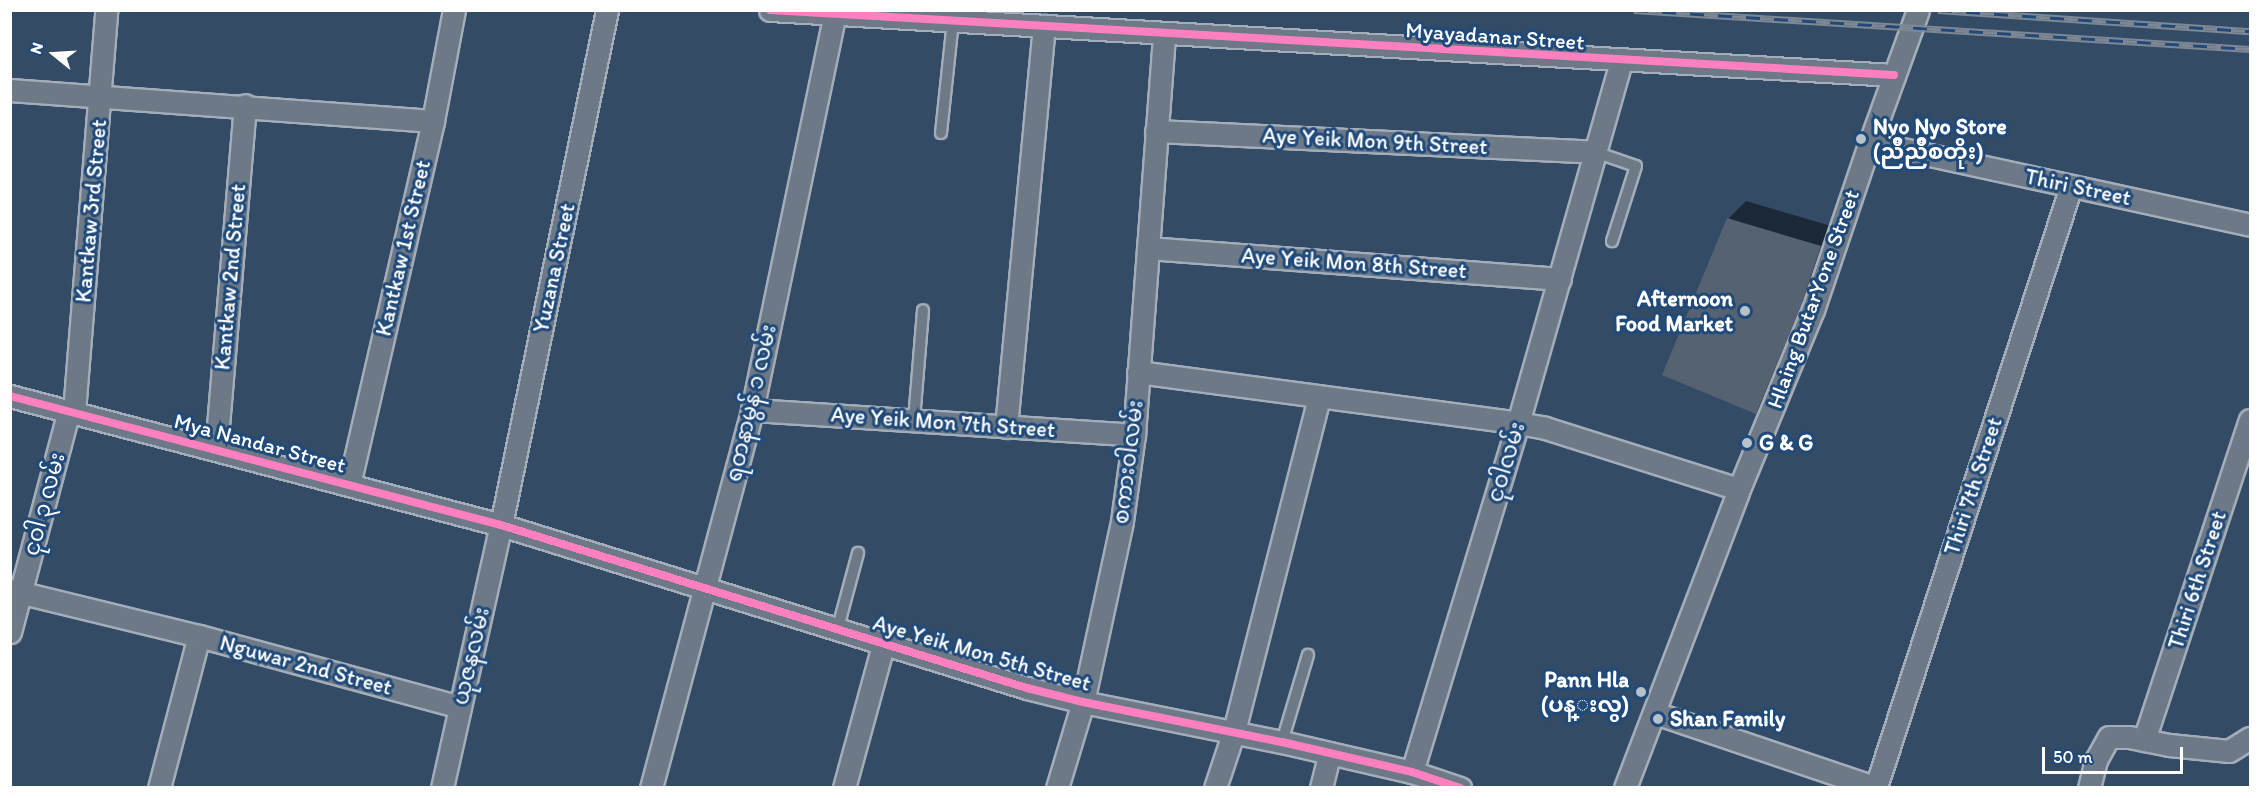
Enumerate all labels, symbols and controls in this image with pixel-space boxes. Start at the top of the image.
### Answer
street label: Myayadanar Street [1405,17,1585,55]
north arrow [24,24,84,84]
text: N [26,40,47,56]
place label: Nyo Nyo Store (ညိဳညိဳစတိုး) [1873,113,2006,164]
street label: Kantkaw 3rd Street [70,118,112,304]
street label: Aye Yeik Mon 9th Street [1262,122,1488,160]
marker: Nyo Nyo Store (ညိဳညိဳစတိုး) [1854,132,1868,146]
street label: Kantkaw 1st Street [370,158,436,338]
street label: Thiri Street [2023,163,2133,211]
street label: Kantkaw 2nd Street [209,183,251,371]
street label: Hlaing ButarYone Street [1761,186,1865,412]
street label: Yuzana Street [527,201,581,335]
street label: Aye Yeik Mon 8th Street [1241,242,1467,284]
place label: Afternoon Food Market [1615,285,1733,336]
marker: Afternoon Food Market [1738,304,1752,318]
street label: ရတနာမွန် ၁ လမ်း [720,322,782,484]
street label: စကား၀ါလမ်း [1107,399,1149,525]
street label: Aye Yeik Mon 7th Street [830,401,1056,443]
street label: Mya Nandar Street [171,407,349,479]
street label: Thiri 7th Street [1938,414,2008,558]
street label: ငုဝါလမ်း [1481,419,1531,505]
place label: G & G [1759,430,1813,456]
marker: G & G [1740,436,1754,450]
street label: ငုဝါ ၃ လမ်း [18,450,70,558]
street label: Thiri 6th Street [2162,508,2232,652]
street label: ယုဇနလမ်း [447,604,495,708]
street label: Aye Yeik Mon 5th Street [870,609,1094,697]
street label: Nguwar 2nd Street [217,629,395,701]
place label: Pann Hla (ပန္းလွ) [1541,666,1629,718]
marker: Pann Hla (ပန္းလွ) [1634,685,1648,699]
place label: Shan Family [1670,706,1785,732]
marker: Shan Family [1651,712,1665,726]
scale bar [2045,735,2186,773]
text: 50 m [2053,746,2093,768]

